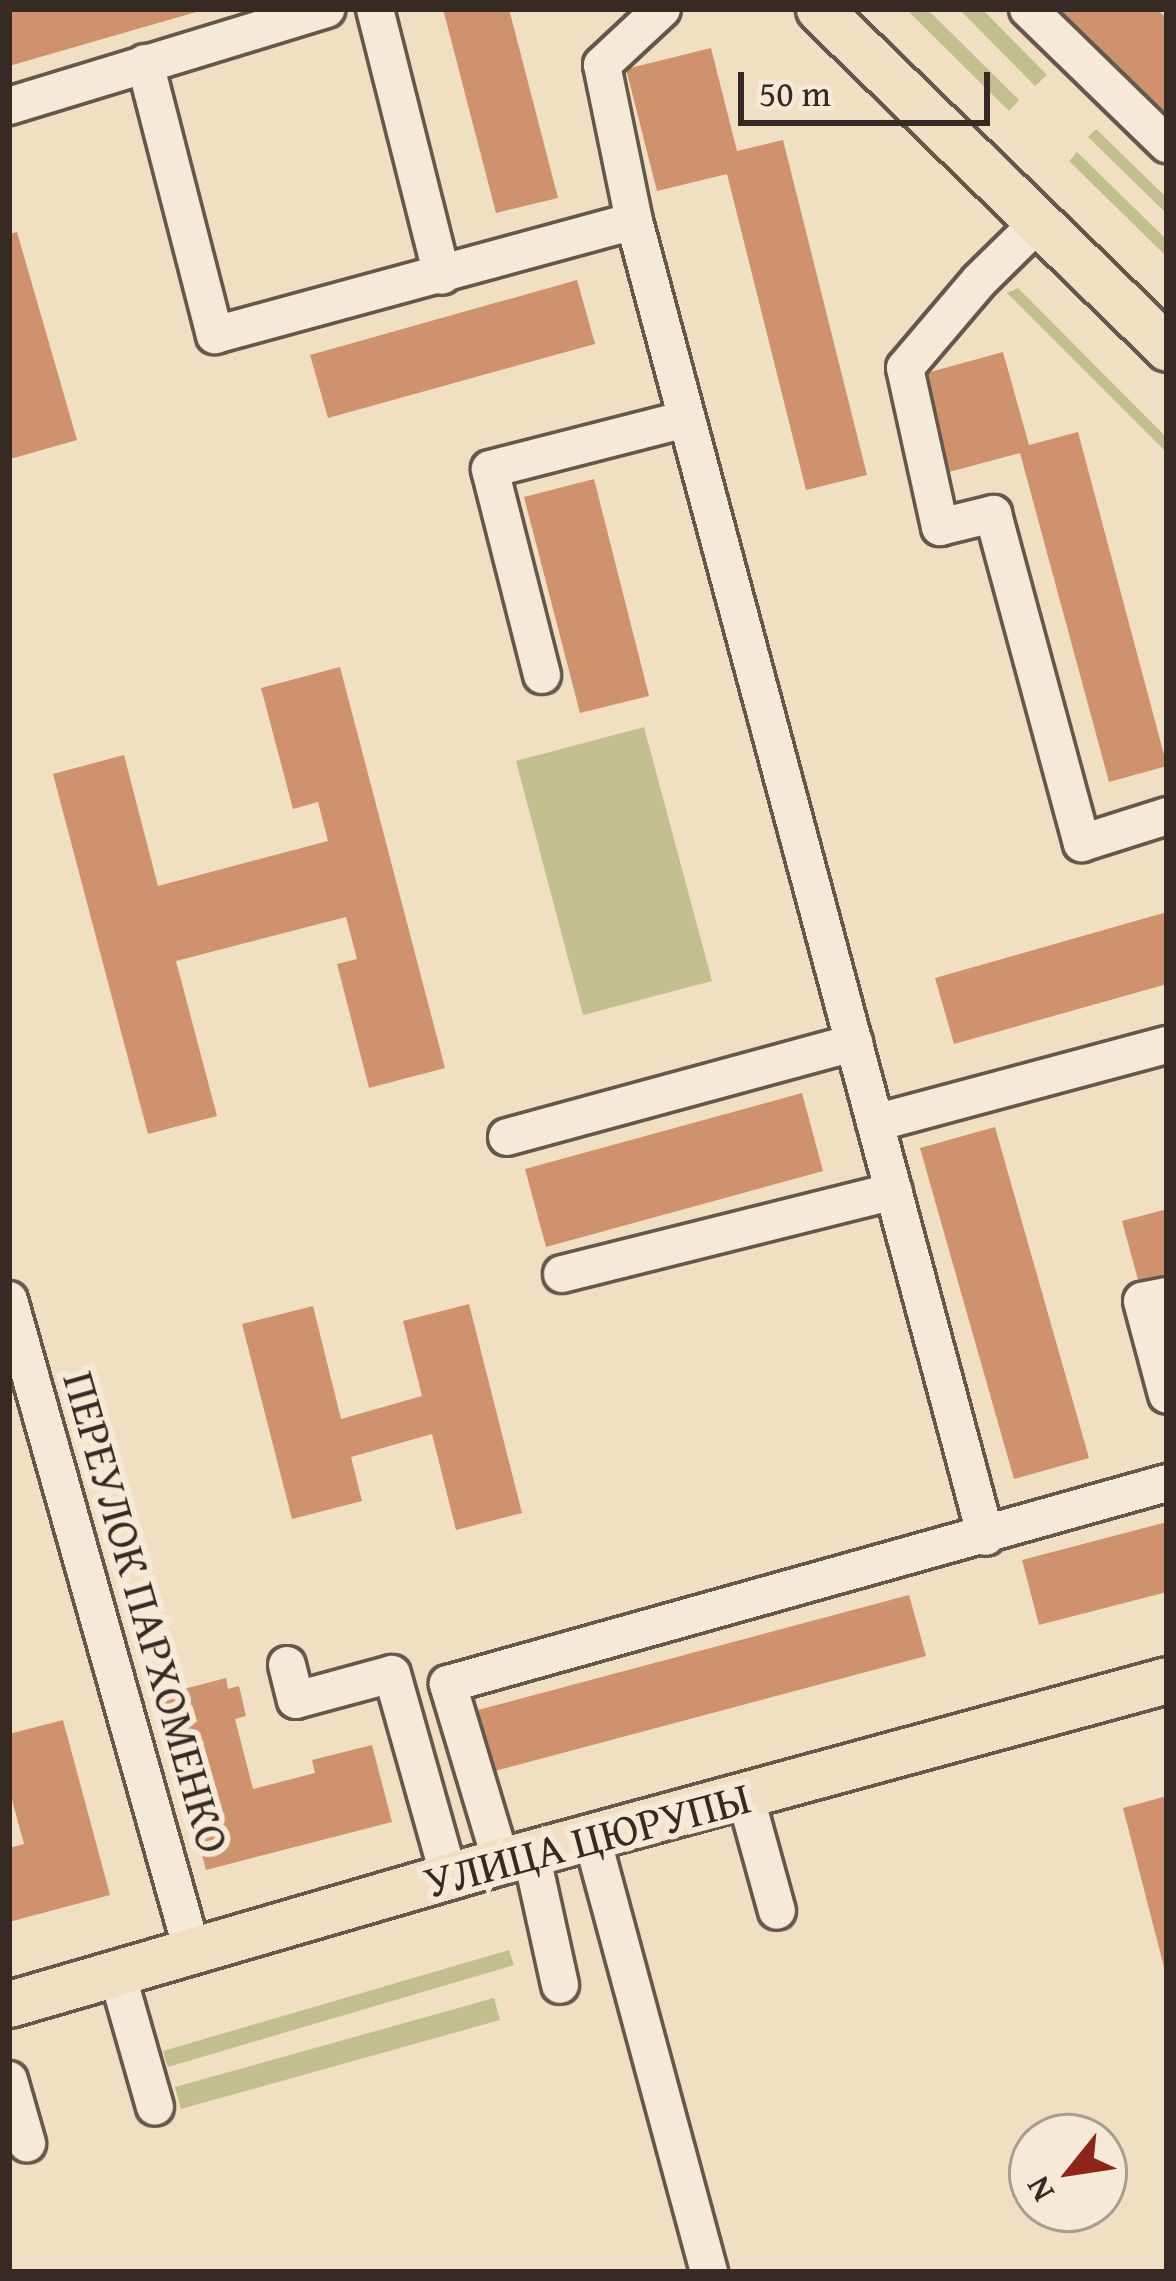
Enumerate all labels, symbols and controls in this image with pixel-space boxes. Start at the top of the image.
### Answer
scale bar [744,48,996,122]
text: 50 m [759,66,831,119]
street label: ПЕРЕУЛОК ПАРХОМЕНКО [52,1365,242,1859]
street label: УЛИЦА ЦЮРУПЫ [418,1770,756,1908]
north arrow [1008,2113,1128,2233]
text: N [1013,2168,1066,2211]

